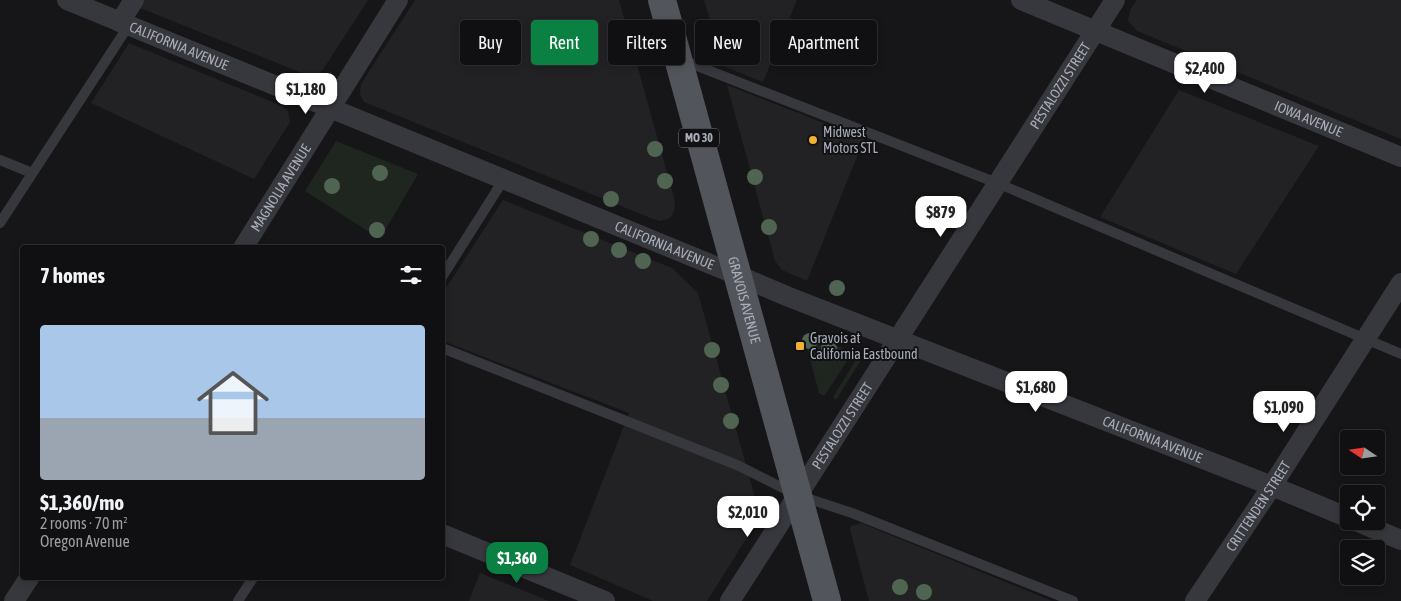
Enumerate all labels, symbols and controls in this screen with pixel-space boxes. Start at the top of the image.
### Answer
street label: CALIFORNIA AVENUE [127,18,231,73]
chip: Buy [460,20,521,65]
chip: Rent [531,20,598,65]
chip: Filters [608,20,685,65]
chip: New [695,20,760,65]
chip: Apartment [770,20,877,65]
street label: PESTALOZZI STREET [1027,39,1094,132]
pin: $2,400 [1164,52,1246,94]
text: $2,400 [1185,59,1225,77]
pin: $1,180 [265,72,347,115]
text: $1,180 [286,80,326,98]
street label: IOWA AVENUE [1272,98,1345,140]
place label: Midwest Motors STL [823,124,878,156]
road number: MO 30 [679,128,719,148]
marker: Midwest Motors STL [807,134,819,146]
street label: MAGNOLIA AVENUE [247,141,314,234]
pin: $879 [911,196,971,238]
text: $879 [926,203,956,221]
street label: CALIFORNIA AVENUE [613,218,717,273]
street label: GRAVOIS AVENUE [725,255,764,345]
icon: filters [397,261,425,289]
text: 7 homes [40,263,105,287]
place label: Gravois at California Eastbound [810,330,918,362]
marker: Gravois at California Eastbound [794,340,806,352]
icon: home [188,358,278,448]
pin: $1,680 [995,370,1077,413]
text: $1,680 [1016,378,1056,396]
street label: PESTALOZZI STREET [809,380,876,472]
pin: $1,090 [1243,390,1325,433]
text: $1,090 [1264,398,1304,416]
street label: CALIFORNIA AVENUE [1100,413,1205,466]
north arrow [1340,430,1385,475]
map controls [1340,430,1385,585]
street label: CRITTENDEN STREET [1223,458,1294,554]
button: locate [1340,485,1385,530]
text: $1,360/mo [40,490,124,514]
pin: $2,010 [707,496,789,538]
text: $2,010 [728,503,768,521]
text: 2 rooms · 70 m² [40,514,128,532]
text: Oregon Avenue [40,532,130,550]
button: layers [1340,540,1385,585]
pin: $1,360 [476,542,558,584]
text: $1,360 [497,549,537,567]

